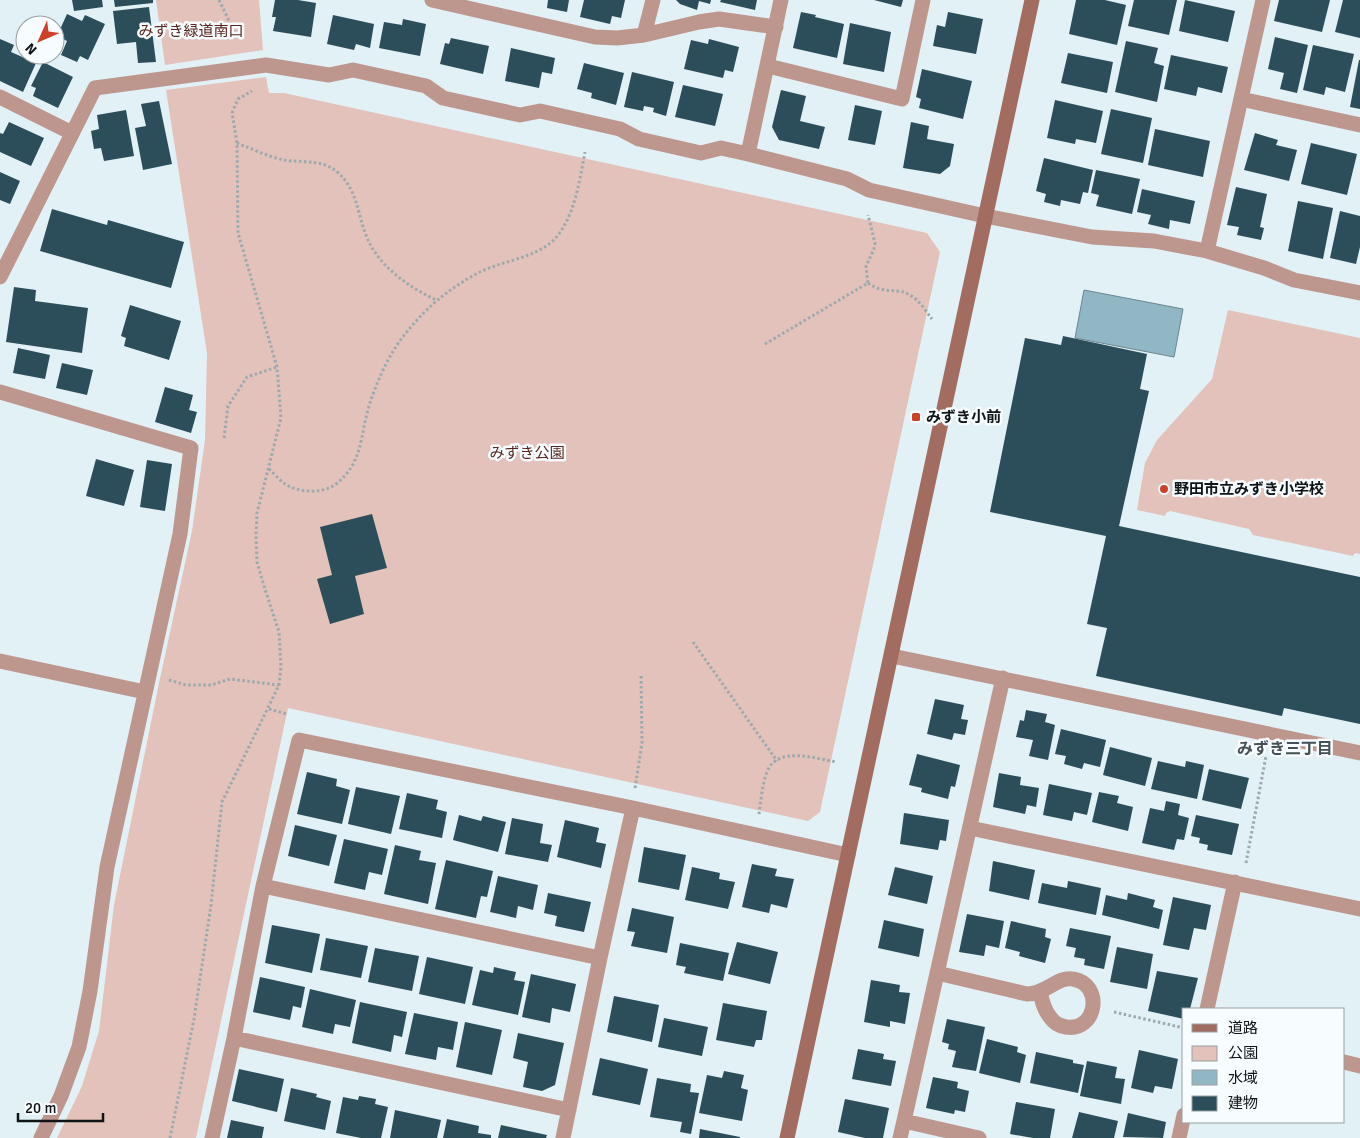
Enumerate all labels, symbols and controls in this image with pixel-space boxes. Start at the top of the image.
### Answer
north arrow [15,15,65,65]
park label: みずき緑道南口 [138,22,244,40]
text: N [22,39,41,58]
place label: みずき小前 [926,408,1001,426]
marker: みずき小前 [910,411,922,423]
park label: みずき公園 [489,444,565,462]
place label: 野田市立みずき小学校 [1174,480,1324,498]
marker: 野田市立みずき小学校 [1158,483,1170,495]
district label: みずき三丁目 [1237,739,1333,759]
legend [1182,1008,1345,1123]
text: 道路 [1228,1019,1258,1037]
text: 公園 [1228,1044,1258,1062]
text: 水域 [1228,1069,1258,1087]
scale bar [18,1090,102,1122]
text: 建物 [1228,1094,1258,1112]
text: 20 m [25,1099,56,1117]

